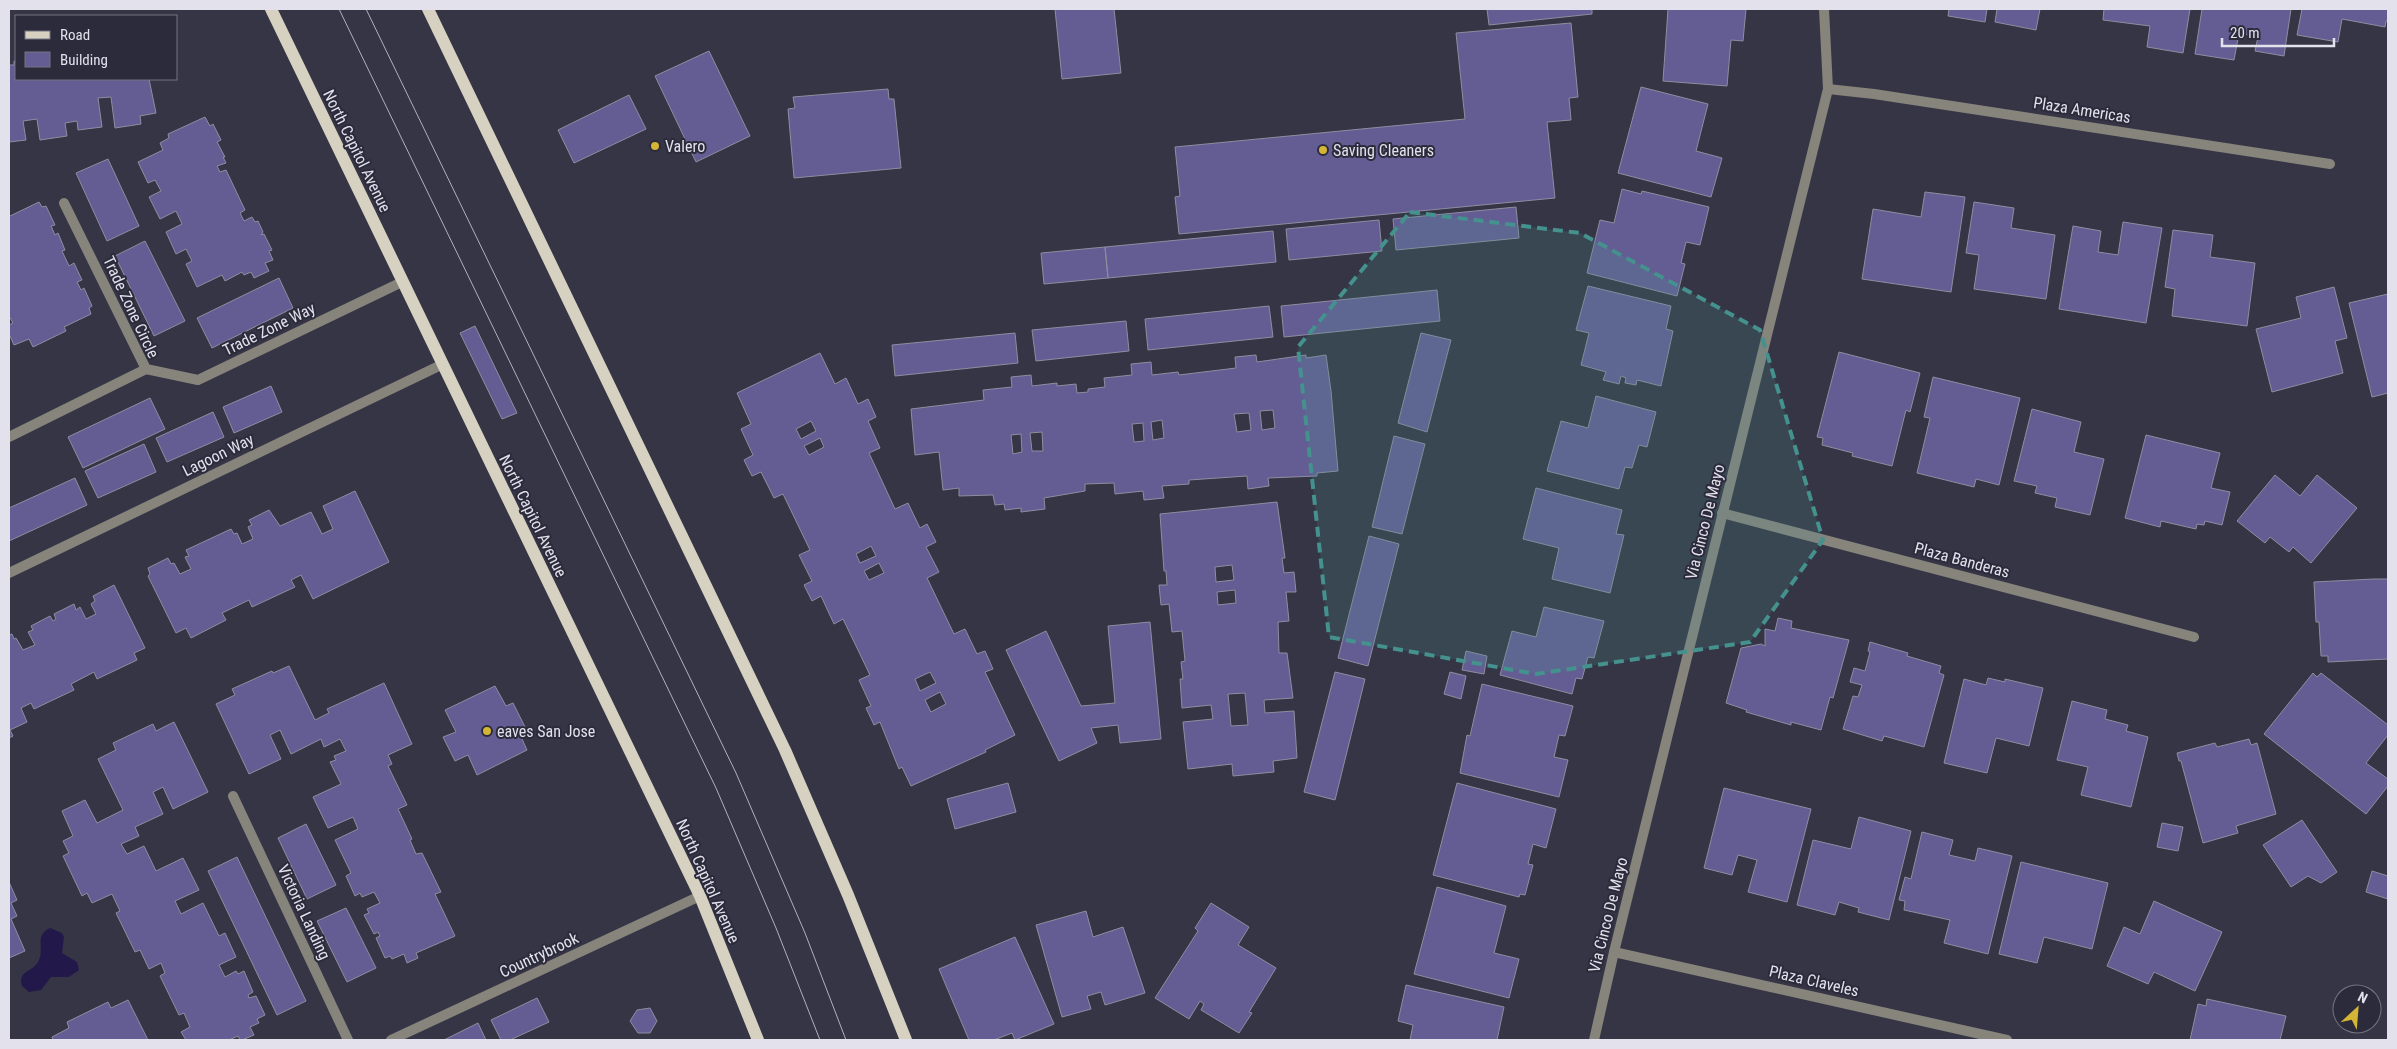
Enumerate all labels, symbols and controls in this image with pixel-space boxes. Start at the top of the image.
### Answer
legend [15,15,178,80]
scale bar [2222,15,2334,47]
text: 20 m [2230,24,2260,42]
text: Road [60,26,90,44]
text: Building [60,51,108,69]
street label: North Capitol Avenue [319,87,395,215]
street label: Plaza Americas [2032,93,2132,127]
place label: Valero [665,137,705,156]
marker: Valero [649,140,661,152]
place label: Saving Cleaners [1333,141,1434,160]
marker: Saving Cleaners [1317,144,1329,156]
street label: Trade Zone Circle [99,253,163,361]
street label: Trade Zone Way [220,298,319,360]
street label: Lagoon Way [179,429,257,480]
street label: North Capitol Avenue [495,452,571,580]
street label: Via Cinco De Mayo [1681,462,1729,582]
street label: Plaza Banderas [1912,538,2012,582]
place label: eaves San Jose [497,722,595,741]
marker: eaves San Jose [481,725,493,737]
street label: North Capitol Avenue [672,816,744,946]
street label: Via Cinco De Mayo [1584,855,1632,975]
street label: Victoria Landing [274,861,334,963]
street label: Countrybrook [497,928,582,982]
street label: Plaza Claveles [1767,961,1861,1001]
north arrow [2332,984,2382,1034]
text: N [2355,988,2370,1006]

